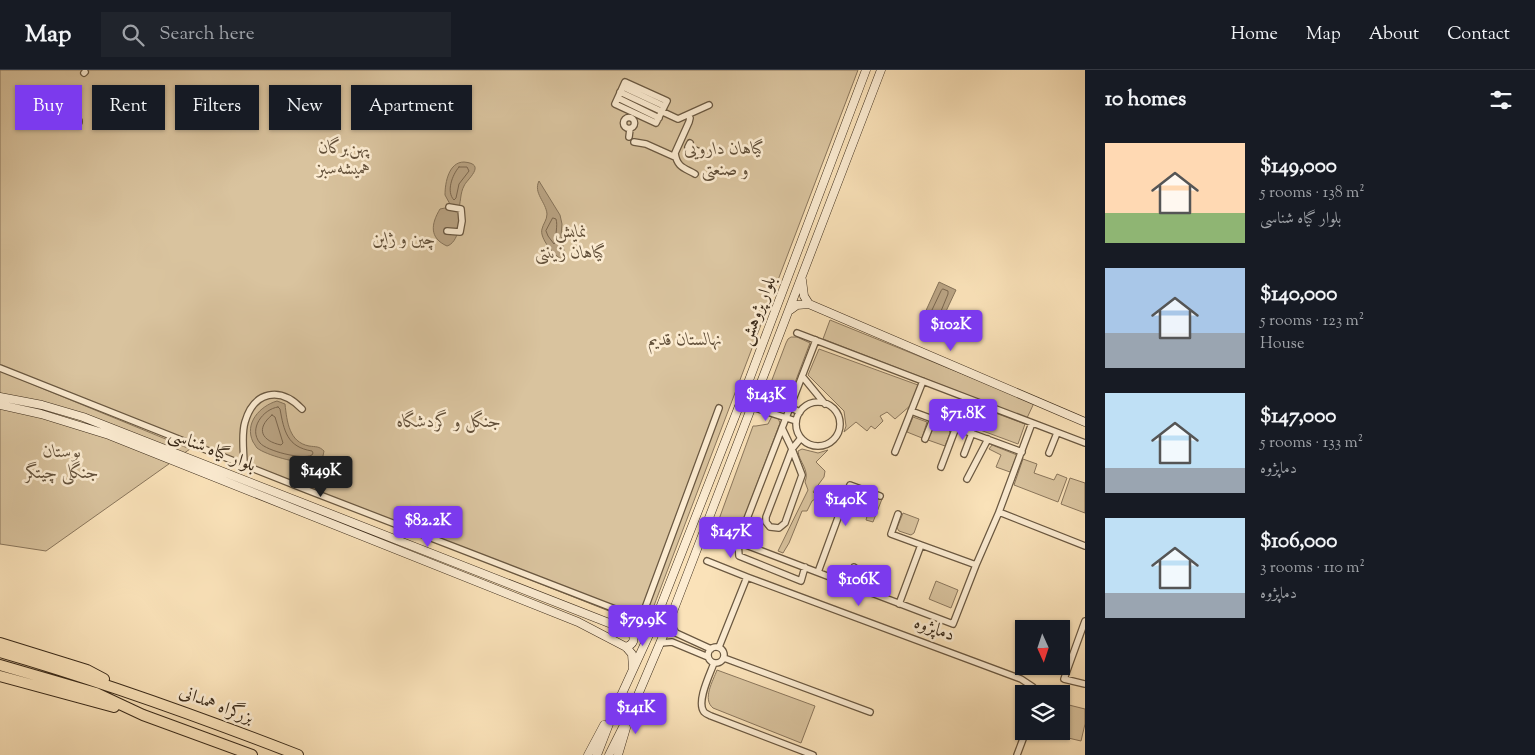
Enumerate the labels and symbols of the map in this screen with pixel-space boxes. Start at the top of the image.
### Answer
park label: پهن‌برگان همیشه‌سبز [315,136,371,183]
park label: گیاهان دارویی و صنعتی [684,137,766,184]
park label: نمایش گیاهان زینتی [535,220,607,267]
park label: چین و ژاپن [372,227,436,253]
street label: بلوار پژوهش [734,273,784,349]
pin: $102K [916,310,986,352]
park label: نهالستان قدیم [648,328,722,355]
pin: $143K [731,380,801,422]
pin: $71.8K [922,398,1004,441]
park label: جنگل و گردشگاه [397,409,501,436]
street label: بلوار گیاه شناسی [165,422,259,480]
park label: بوستان جنگلی چیتگر [24,440,99,487]
pin: $149K [286,456,356,498]
pin: $140K [811,484,881,527]
pin: $82.2K [387,506,469,548]
pin: $147K [696,516,766,559]
pin: $106K [824,564,894,607]
pin: $79.9K [602,604,684,647]
street label: دماپژوه [910,611,958,649]
north arrow [1015,620,1070,675]
street label: بزرگراه همدانی [175,679,257,732]
pin: $141K [601,692,671,735]

